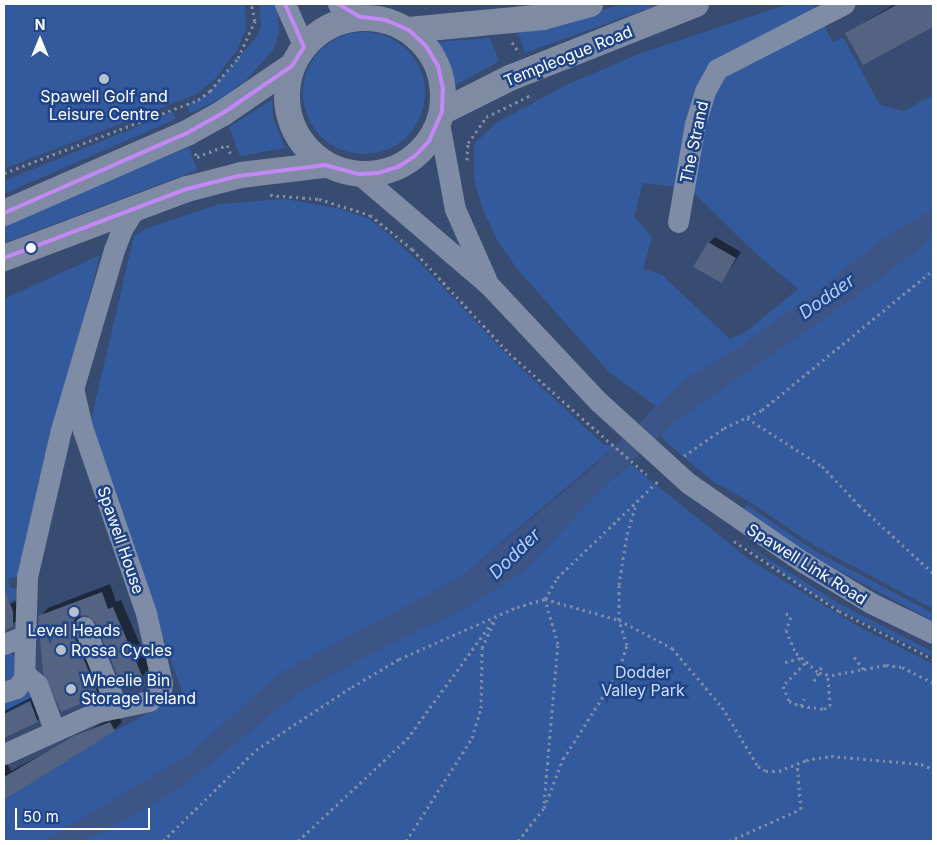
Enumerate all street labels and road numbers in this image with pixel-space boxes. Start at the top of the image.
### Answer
street label: Templeogue Road [501,21,635,91]
street label: The Strand [676,99,712,185]
street label: Spawell House [94,484,148,596]
street label: Spawell Link Road [743,519,871,609]

